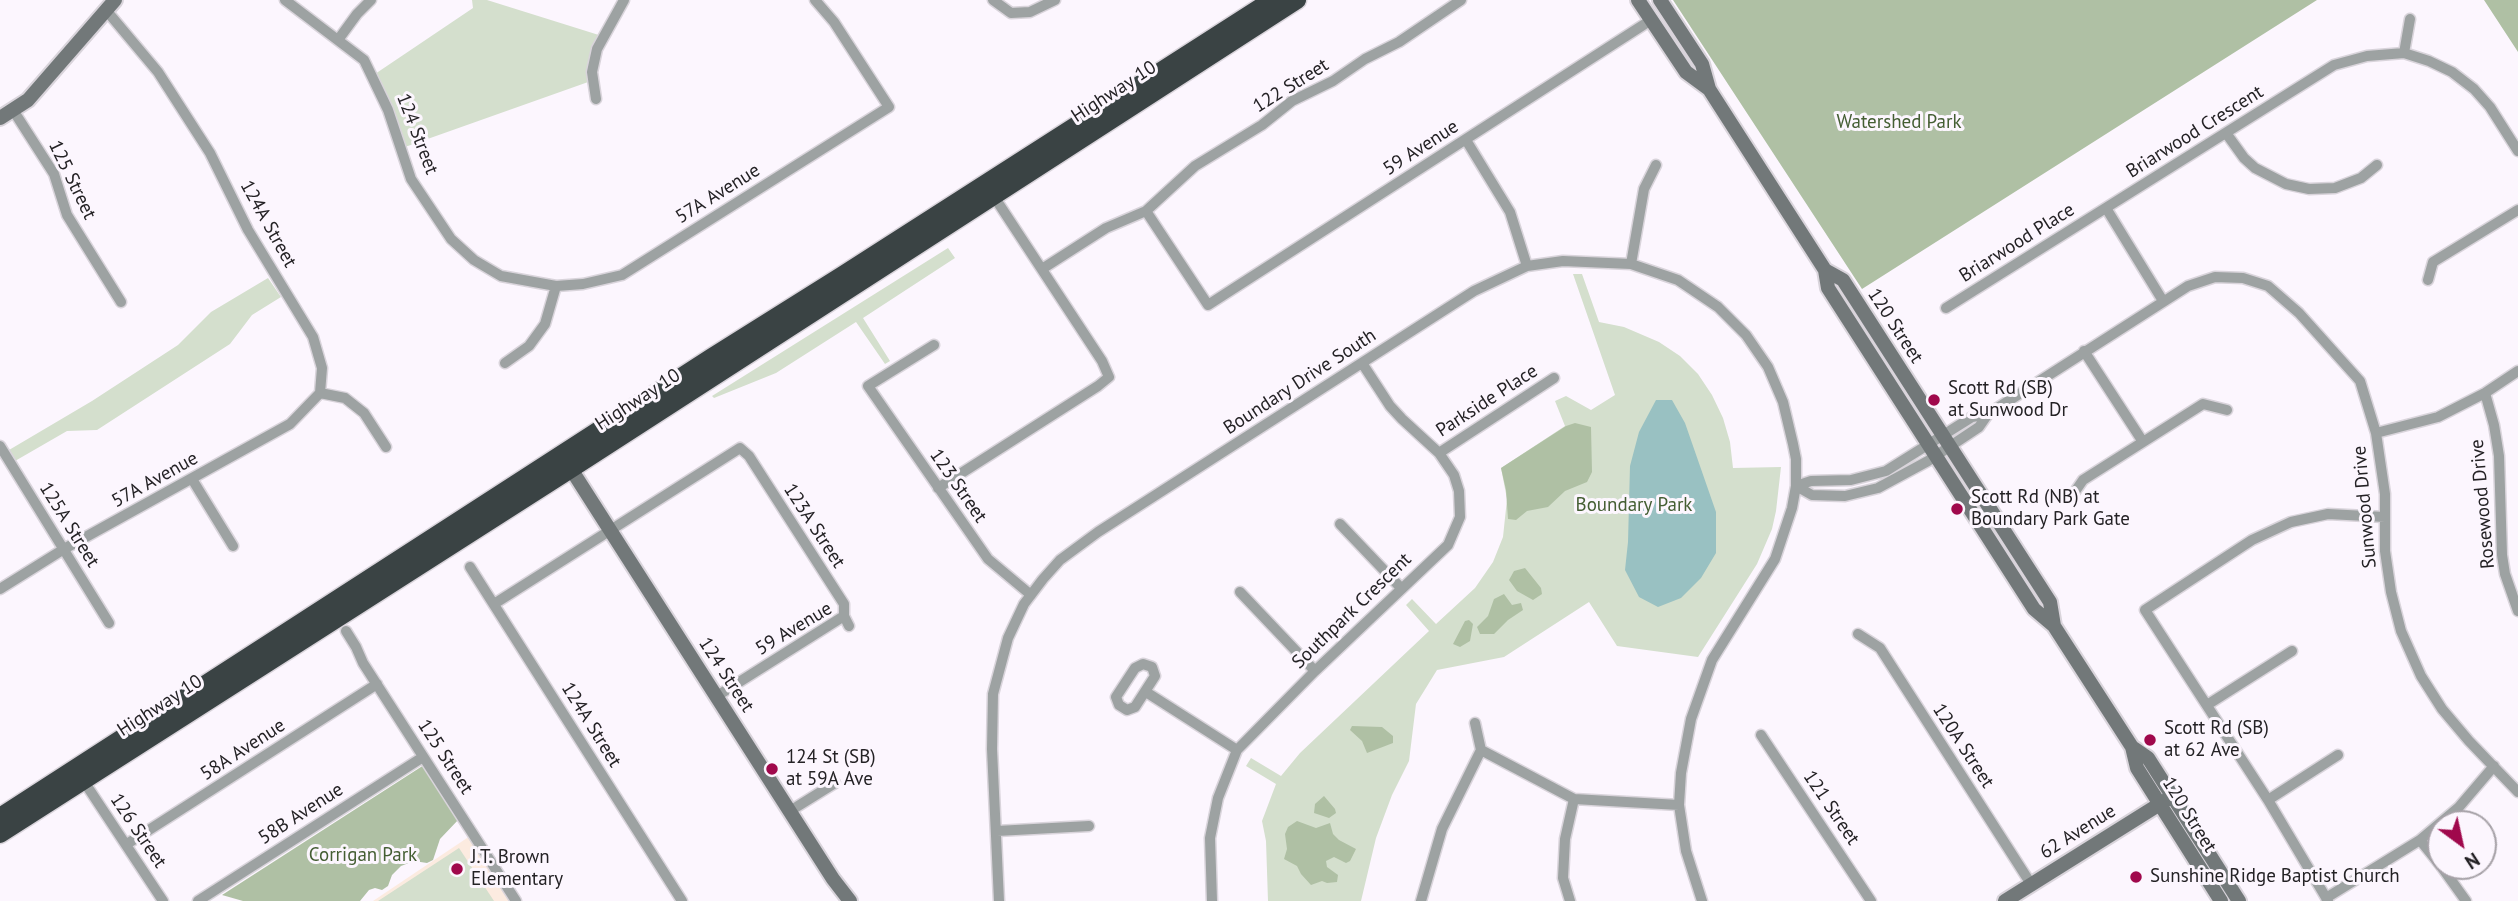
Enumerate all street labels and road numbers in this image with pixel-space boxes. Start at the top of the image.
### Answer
street label: 122 Street [1249,54,1333,118]
street label: Highway 10 [1067,56,1161,128]
street label: Briarwood Crescent [2122,81,2268,183]
street label: 124 Street [391,90,443,178]
street label: 59 Avenue [1379,115,1463,181]
street label: 125 Street [43,137,101,223]
street label: 57A Avenue [672,159,764,229]
street label: 124A Street [235,177,301,271]
street label: Briarwood Place [1955,199,2079,287]
street label: 120 Street [1862,284,1928,368]
street label: Boundary Drive South [1220,324,1380,440]
street label: Parkside Place [1432,360,1542,442]
street label: Highway 10 [591,364,685,436]
street label: Rosewood Drive [2466,438,2500,570]
street label: 123 Street [924,445,992,527]
street label: Sunwood Drive [2348,445,2382,569]
street label: 57A Avenue [108,447,202,513]
street label: 125A Street [34,478,104,572]
street label: 123A Street [778,480,850,572]
street label: Southpark Crescent [1288,548,1416,674]
street label: 59 Avenue [752,597,836,661]
street label: 124 Street [693,633,759,717]
street label: Highway 10 [113,670,207,742]
street label: 124A Street [556,678,626,772]
street label: 120A Street [1927,700,1999,792]
street label: 58A Avenue [196,714,290,786]
street label: 125 Street [412,715,478,799]
street label: 121 Street [1798,767,1864,849]
street label: 120 Street [2157,773,2221,857]
street label: 58B Avenue [254,778,348,850]
street label: 126 Street [105,790,171,872]
street label: 62 Avenue [2036,800,2120,864]

